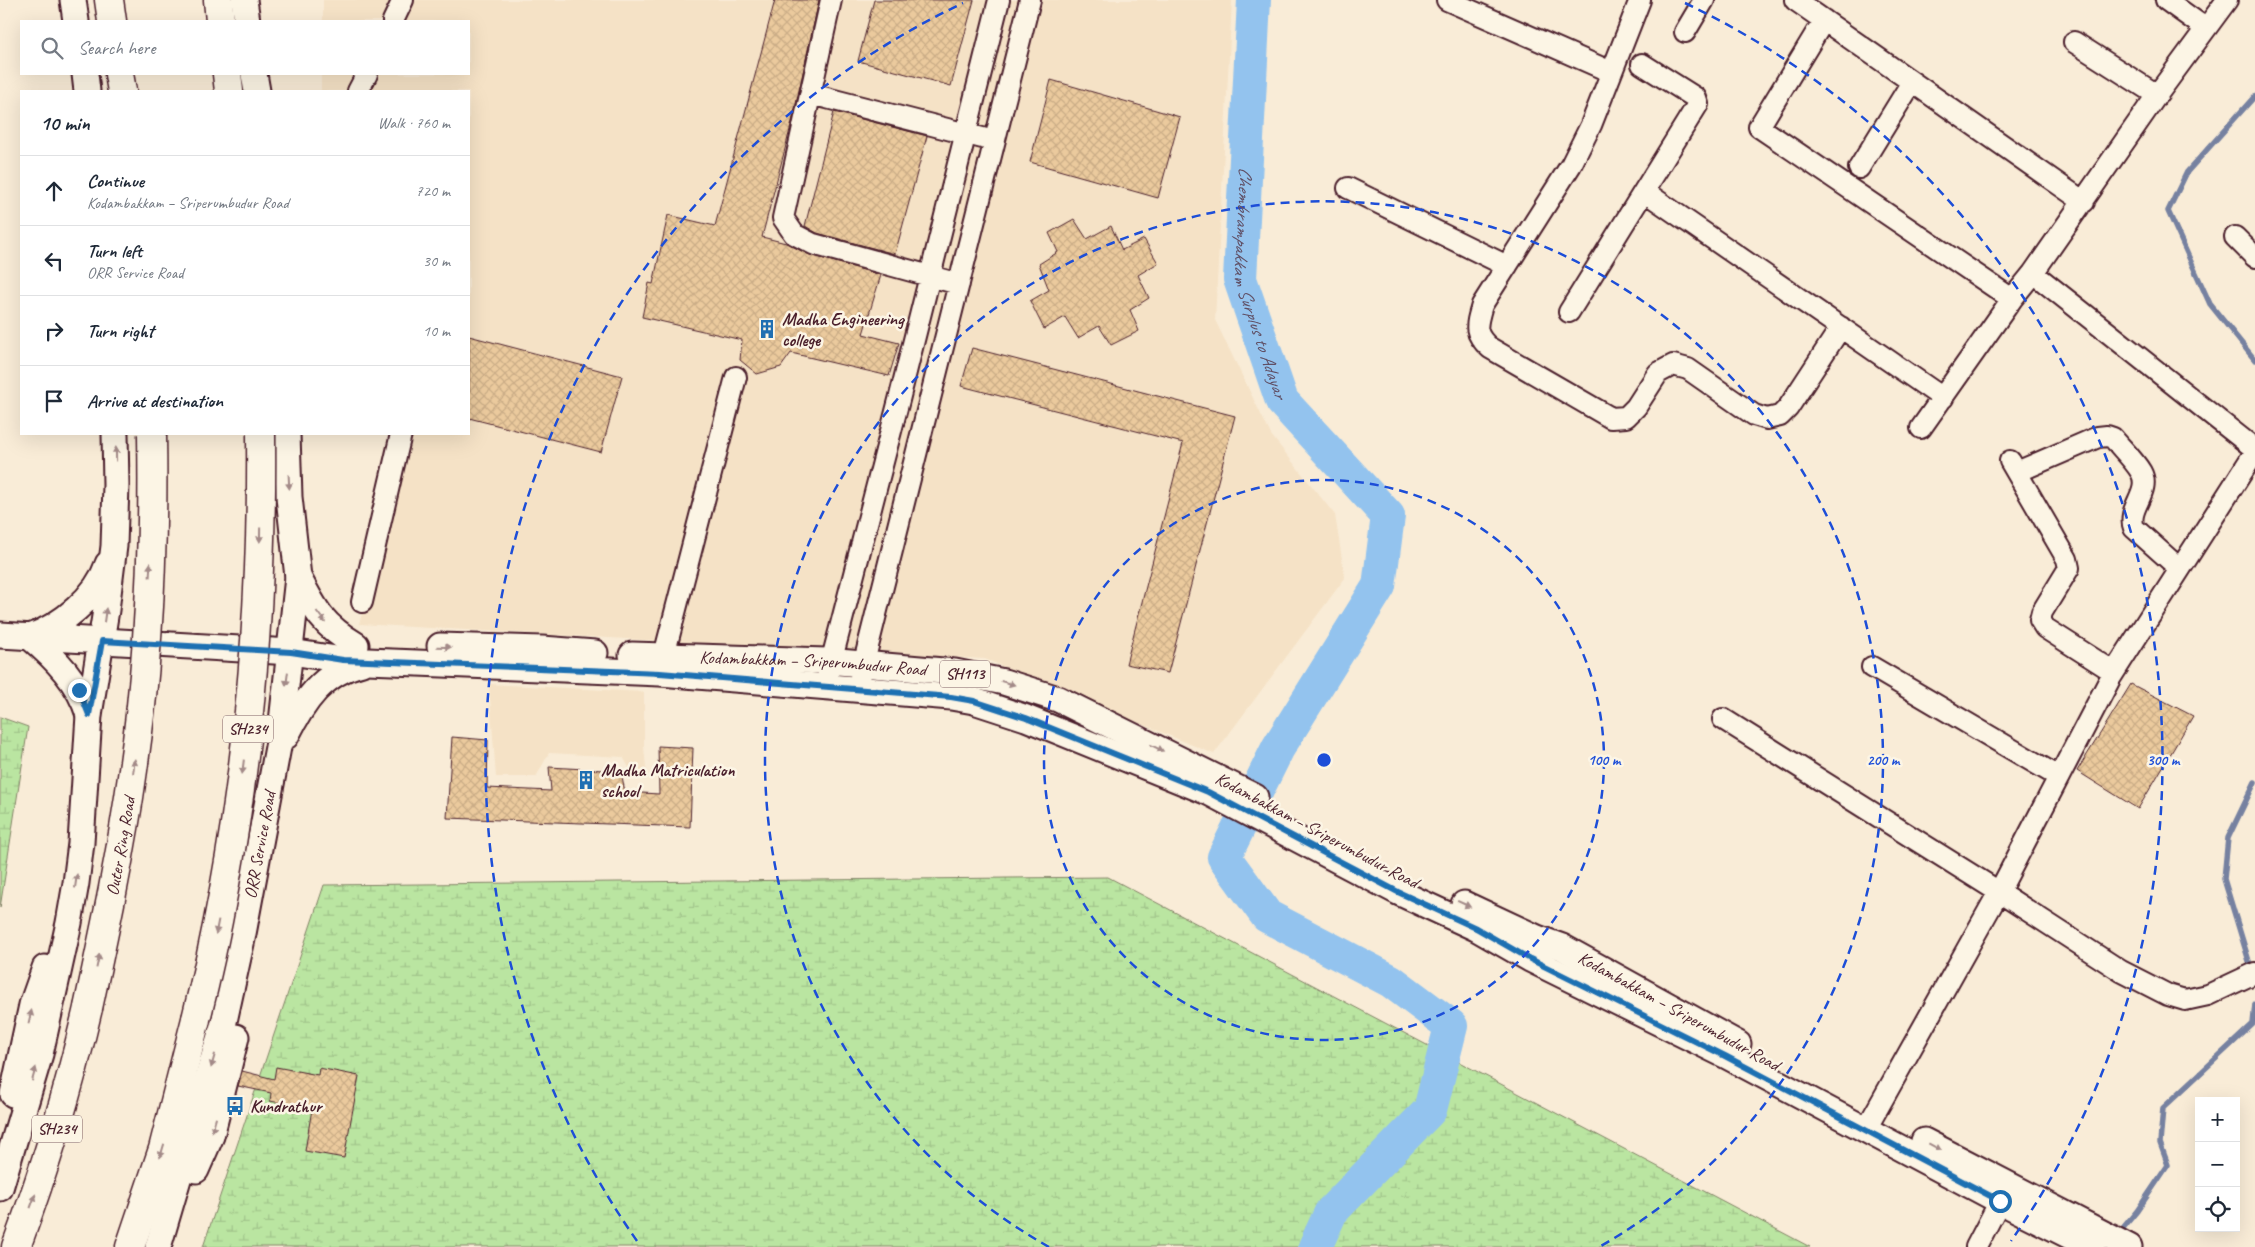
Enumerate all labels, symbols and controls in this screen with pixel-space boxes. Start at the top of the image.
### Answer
search box [20,20,470,75]
icon: search [38,34,66,62]
text: Search here [78,36,155,60]
text: 10 min [40,110,90,136]
text: Walk · 760 m [378,113,450,133]
water label: Chembrampakkam Surplus to Adayar [1227,166,1293,404]
text: Continue [87,169,144,193]
icon: ahead [40,177,68,205]
text: 720 m [416,181,450,201]
text: Kodambakkam – Sriperumbudur Road [87,193,289,213]
text: Turn left [87,239,142,263]
icon: left [40,247,68,275]
text: 30 m [423,251,450,271]
text: ORR Service Road [87,263,183,283]
place label: Madha Engineering college [782,308,906,351]
icon: right [40,317,68,345]
building icon: Madha Engineering college [756,318,778,340]
text: Turn right [87,319,154,343]
text: 10 m [423,321,450,341]
icon: arrive [40,387,68,415]
text: Arrive at destination [87,389,223,413]
one-way arrow [112,445,120,461]
one-way arrow [285,475,293,491]
one-way arrow [256,527,264,543]
one-way arrow [146,561,154,577]
one-way arrow [102,607,110,623]
one-way arrow [316,610,326,624]
one-way arrow [436,643,452,651]
street label: Kodambakkam – Sriperumbudur Road [699,646,930,681]
road number: SH113 [940,661,990,688]
one-way arrow [283,671,291,687]
route end [68,679,91,702]
one-way arrow [1001,679,1016,687]
road number: SH234 [223,716,273,742]
one-way arrow [1150,744,1164,752]
centre of rings [1315,751,1333,769]
text: 100 m [1588,751,1622,770]
text: 200 m [1867,751,1901,770]
text: 300 m [2147,751,2181,770]
one-way arrow [130,758,138,774]
one-way arrow [239,759,247,775]
place label: Madha Matriculation school [601,759,735,802]
street label: Kodambakkam – Sriperumbudur Road [1212,767,1425,894]
building icon: Madha Matriculation school [575,769,597,791]
street label: ORR Service Road [239,787,281,900]
street label: Outer Ring Road [101,793,140,897]
one-way arrow [72,873,80,889]
one-way arrow [1457,900,1471,908]
one-way arrow [212,919,220,935]
street label: Kodambakkam – Sriperumbudur Road [1574,946,1786,1077]
one-way arrow [94,953,102,968]
one-way arrow [26,1009,34,1024]
one-way arrow [209,1054,217,1069]
one-way arrow [30,1066,38,1081]
bus stop icon: Kundrathur [224,1095,246,1117]
place label: Kundrathur [250,1095,324,1117]
map controls [2195,1097,2240,1232]
button: + [2195,1097,2240,1142]
road number: SH234 [32,1116,82,1142]
one-way arrow [210,1117,218,1133]
button: − [2195,1142,2240,1187]
one-way arrow [1927,1143,1942,1151]
one-way arrow [157,1144,165,1159]
button: locate [2195,1187,2240,1232]
route start [1989,1190,2012,1213]
one-way arrow [30,1194,37,1209]

